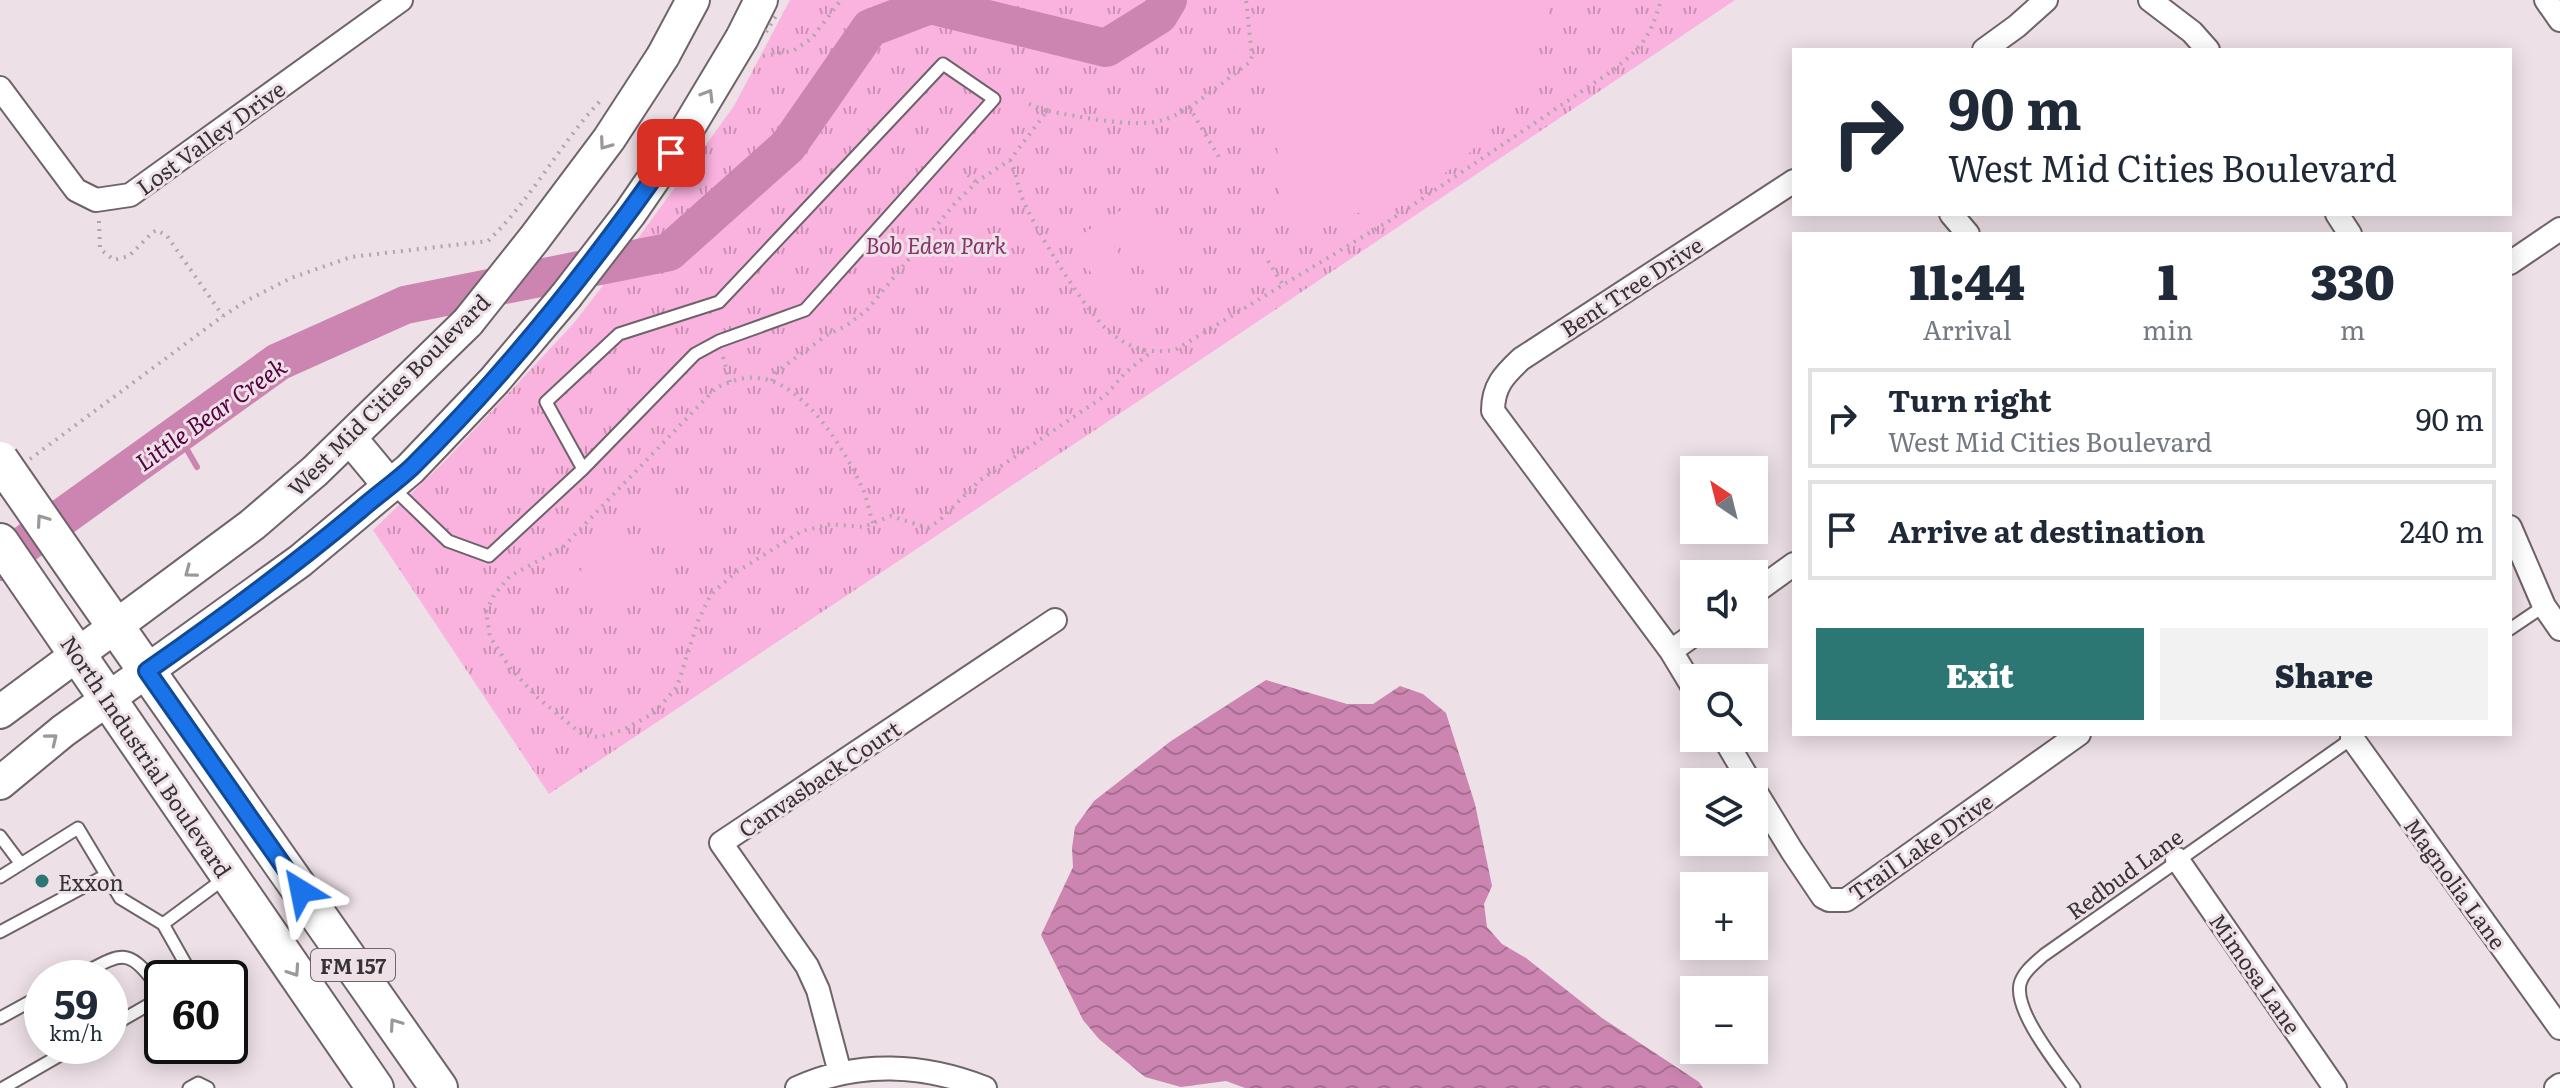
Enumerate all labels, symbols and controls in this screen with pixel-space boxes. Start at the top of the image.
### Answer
text: 90 m [1948,64,2082,147]
street label: Lost Valley Drive [129,72,291,202]
icon: right [1816,80,1920,184]
one-way arrow [698,89,714,104]
pin [637,119,705,187]
icon: arrive [649,131,693,175]
one-way arrow [600,136,614,150]
text: West Mid Cities Boulevard [1948,140,2397,193]
park label: Bob Eden Park [865,228,1007,261]
street label: Bent Tree Drive [1553,228,1709,344]
text: 11:44 [1909,244,2025,315]
text: 1 [2158,244,2178,315]
text: 330 [2310,244,2395,315]
street label: West Mid Cities Boulevard [279,285,497,503]
text: Arrival [1923,309,2011,348]
text: min [2142,309,2193,348]
text: m [2340,309,2365,348]
water label: Little Bear Creek [127,347,293,478]
text: Turn right [1888,377,2052,421]
icon: right [1820,396,1864,440]
text: 90 m [2416,396,2484,440]
text: West Mid Cities Boulevard [1888,421,2212,460]
north arrow [1680,456,1768,544]
map controls [1680,456,1768,1064]
icon: arrive [1820,508,1864,552]
text: Arrive at destination [1888,508,2205,552]
text: 240 m [2400,508,2484,552]
one-way arrow [37,514,52,528]
button: sound [1680,560,1768,648]
one-way arrow [184,562,199,577]
street label: North Industrial Boulevard [53,628,241,884]
button: Exit [1816,628,2144,720]
button: Share [2160,628,2488,720]
button: search [1680,664,1768,752]
street label: Canvasback Court [731,711,907,845]
one-way arrow [43,734,58,749]
button: layers [1680,768,1768,856]
street label: Trail Lake Drive [1841,784,1999,908]
street label: Magnolia Lane [2397,811,2515,955]
street label: Redbud Lane [2059,819,2189,927]
position arrow [259,849,343,933]
place label: Exxon [58,865,124,898]
marker: Exxon [33,872,51,890]
button: + [1680,872,1768,960]
street label: Mimosa Lane [2202,906,2310,1040]
road number: FM 157 [311,949,395,981]
speed limit sign: 60 [144,960,248,1064]
one-way arrow [284,962,299,976]
text: 59 [54,972,98,1031]
button: − [1680,976,1768,1064]
text: km/h [49,1017,103,1047]
one-way arrow [390,1019,405,1033]

